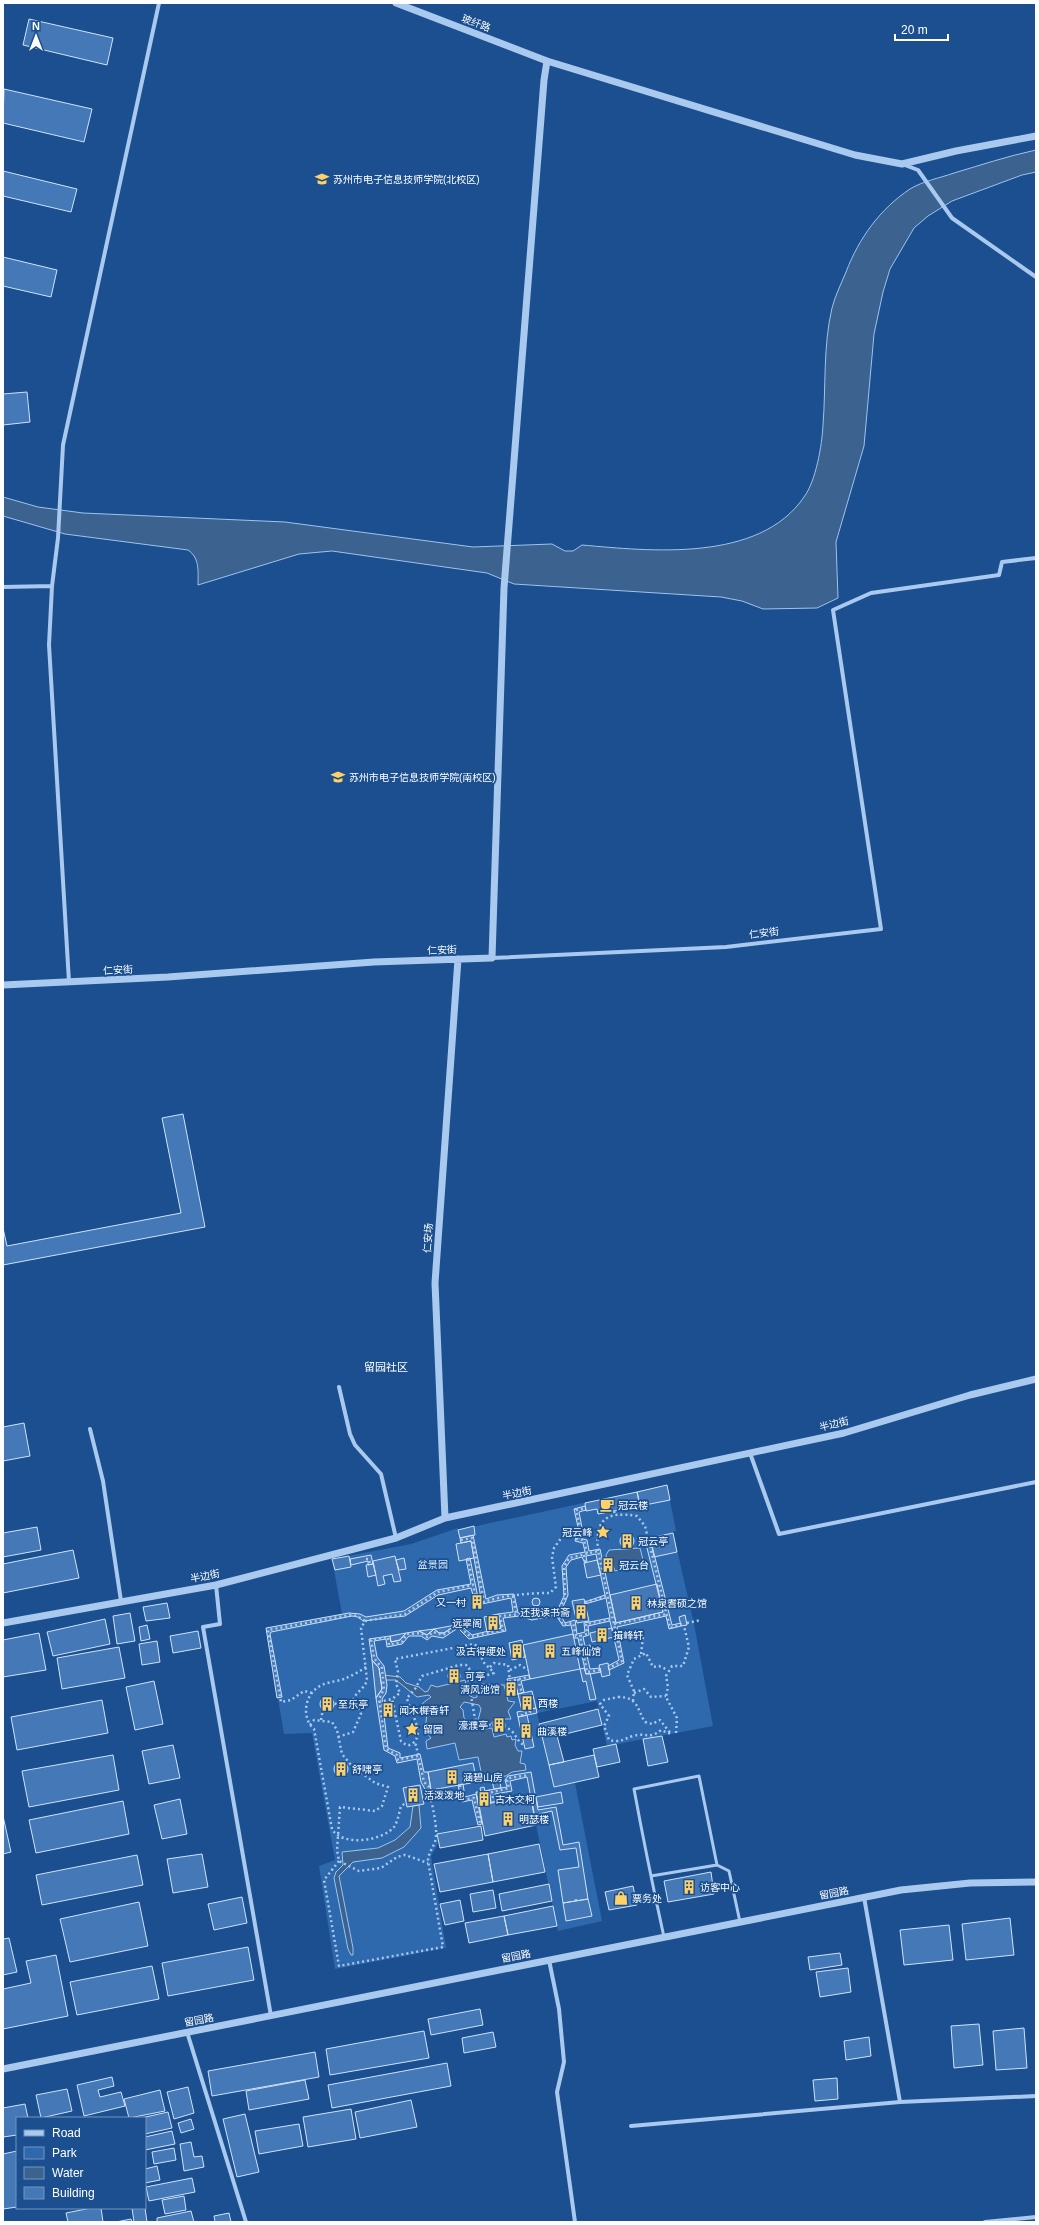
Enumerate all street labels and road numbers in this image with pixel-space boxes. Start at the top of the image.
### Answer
street label: 玻纤路 [460,12,492,34]
street label: 仁安街 [748,926,780,940]
street label: 仁安街 [427,944,457,956]
street label: 仁安街 [103,964,133,976]
street label: 仁安场 [421,1223,435,1253]
street label: 半边街 [818,1415,850,1433]
street label: 半边街 [501,1485,533,1501]
street label: 半边街 [189,1568,221,1584]
street label: 留园路 [818,1885,850,1901]
street label: 留园路 [500,1948,532,1964]
street label: 留园路 [183,2012,215,2028]

